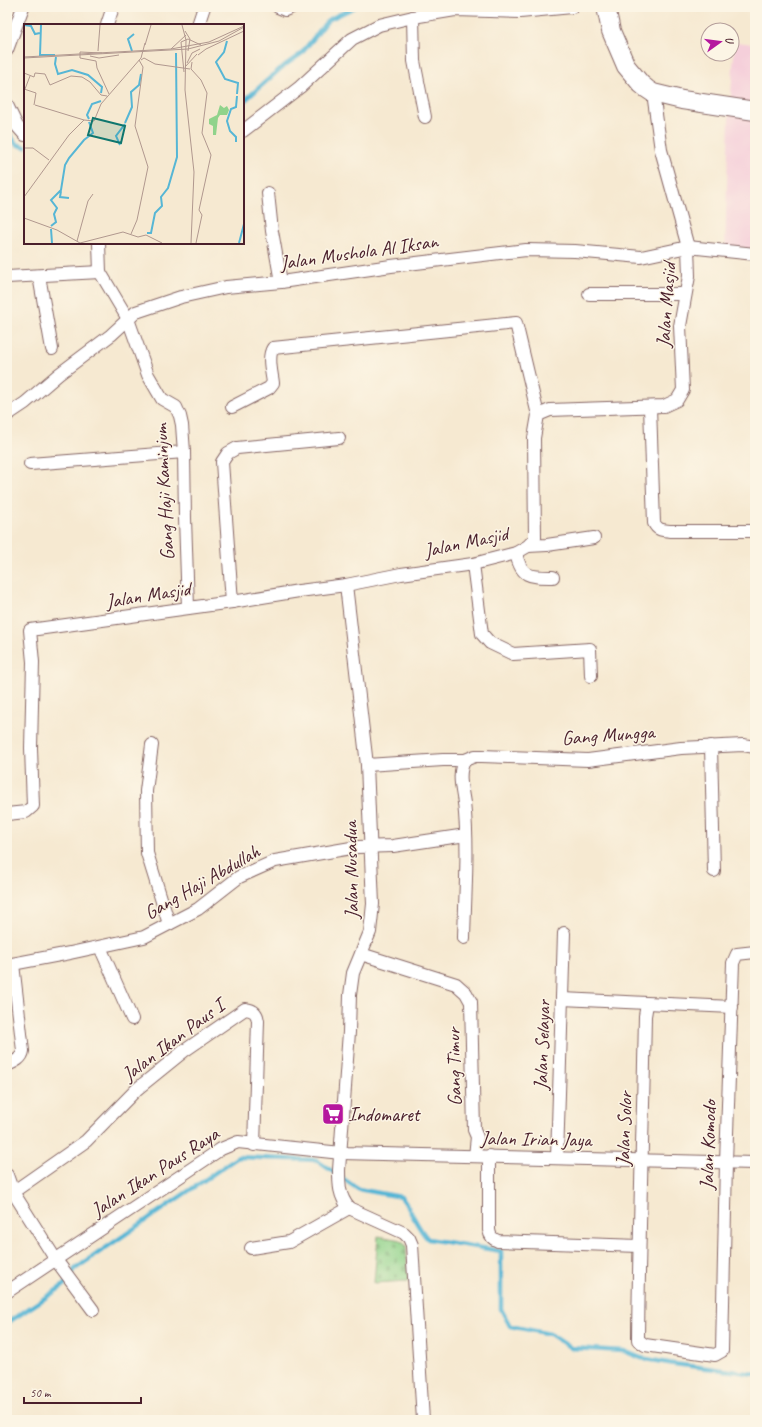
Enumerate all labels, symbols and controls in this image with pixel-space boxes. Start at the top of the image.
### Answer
north arrow [700,22,740,62]
inset map [24,24,244,244]
text: U [722,35,738,46]
street label: Jalan Mushola Al Iksan [277,228,441,276]
street label: Jalan Masjid [650,259,682,349]
street label: Gang Haji Kaminjum [148,421,180,561]
street label: Jalan Masjid [421,520,513,563]
street label: Jalan Masjid [103,576,195,614]
street label: Gang Mungga [561,719,657,751]
street label: Jalan Nusadua [338,819,364,920]
street label: Gang Haji Abdullah [140,838,265,925]
street label: Jalan Ikan Paus I [116,990,233,1087]
street label: Jalan Selayar [528,998,556,1091]
street label: Gang Timur [441,1026,467,1106]
street label: Jalan Solor [610,1090,638,1168]
street label: Jalan Komodo [694,1098,722,1191]
supermarket icon: Indomaret [320,1101,346,1127]
place label: Indomaret [348,1102,422,1127]
street label: Jalan Ikan Paus Raya [86,1121,225,1223]
street label: Jalan Irian Jaya [479,1126,593,1152]
scale bar [24,1379,141,1405]
text: 50 m [30,1385,52,1401]

